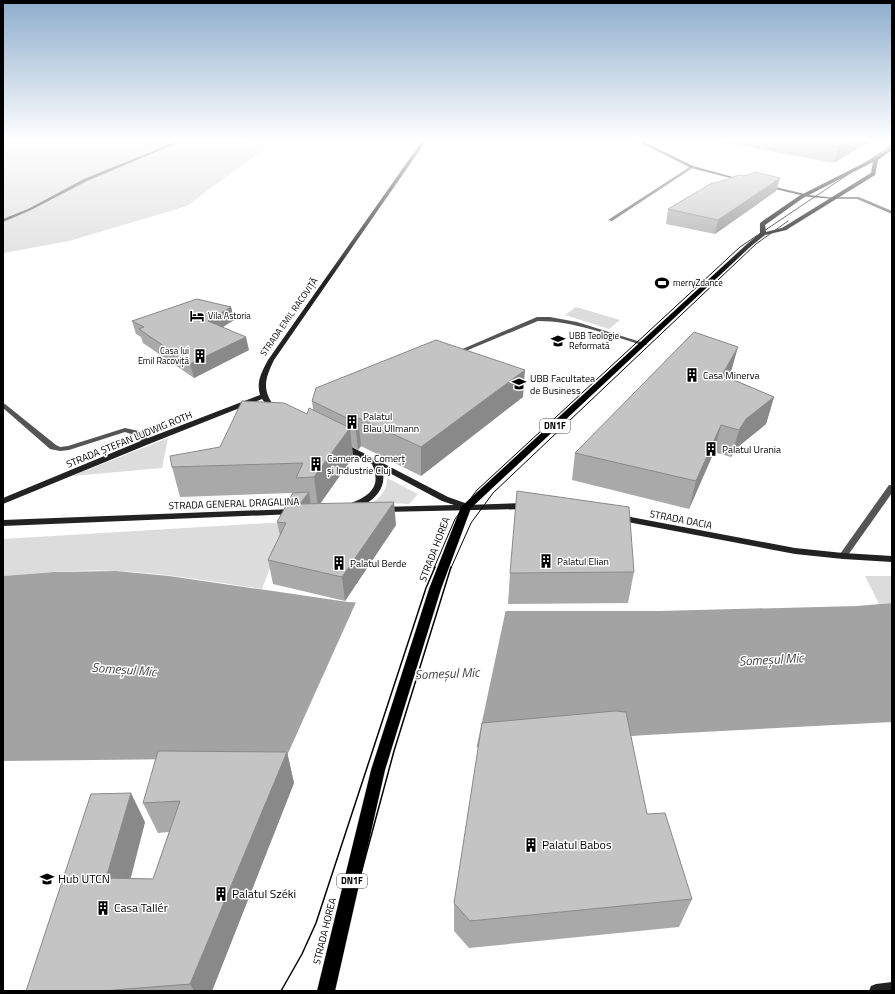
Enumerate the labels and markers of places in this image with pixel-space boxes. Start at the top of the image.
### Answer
sports icon: merryZdance [654,275,670,291]
place label: merryZdance [673,276,723,289]
hotel icon: Vila Astoria [189,308,205,324]
place label: Vila Astoria [208,309,251,322]
place label: UBB Teologie Reformată [569,329,620,352]
school or university icon: UBB Teologie Reformată [550,333,566,349]
place label: Casa lui Emil Racoviță [138,344,189,367]
building icon: Casa lui Emil Racoviță [192,348,208,364]
building icon: Casa Minerva [684,367,700,383]
place label: Casa Minerva [703,368,760,383]
place label: UBB Facultatea de Business [530,371,595,398]
school or university icon: UBB Facultatea de Business [511,376,527,392]
place label: Palatul Blau Ullmann [363,409,419,436]
building icon: Palatul Blau Ullmann [344,414,360,430]
building icon: Palatul Urania [703,441,719,457]
place label: Palatul Urania [722,442,781,457]
place label: Camera de Comerț și Industrie Cluj [327,451,406,478]
building icon: Camera de Comerț și Industrie Cluj [308,456,324,472]
building icon: Palatul Elian [538,553,554,569]
place label: Palatul Elian [557,554,609,569]
building icon: Palatul Berde [331,555,347,571]
place label: Palatul Berde [350,556,406,571]
place label: Palatul Babos [542,835,612,854]
building icon: Palatul Babos [523,837,539,853]
place label: Hub UTCN [58,869,110,888]
school or university icon: Hub UTCN [39,871,55,887]
place label: Palatul Széki [232,884,296,903]
building icon: Palatul Széki [213,886,229,902]
place label: Casa Tallér [114,898,168,917]
building icon: Casa Tallér [95,900,111,916]

